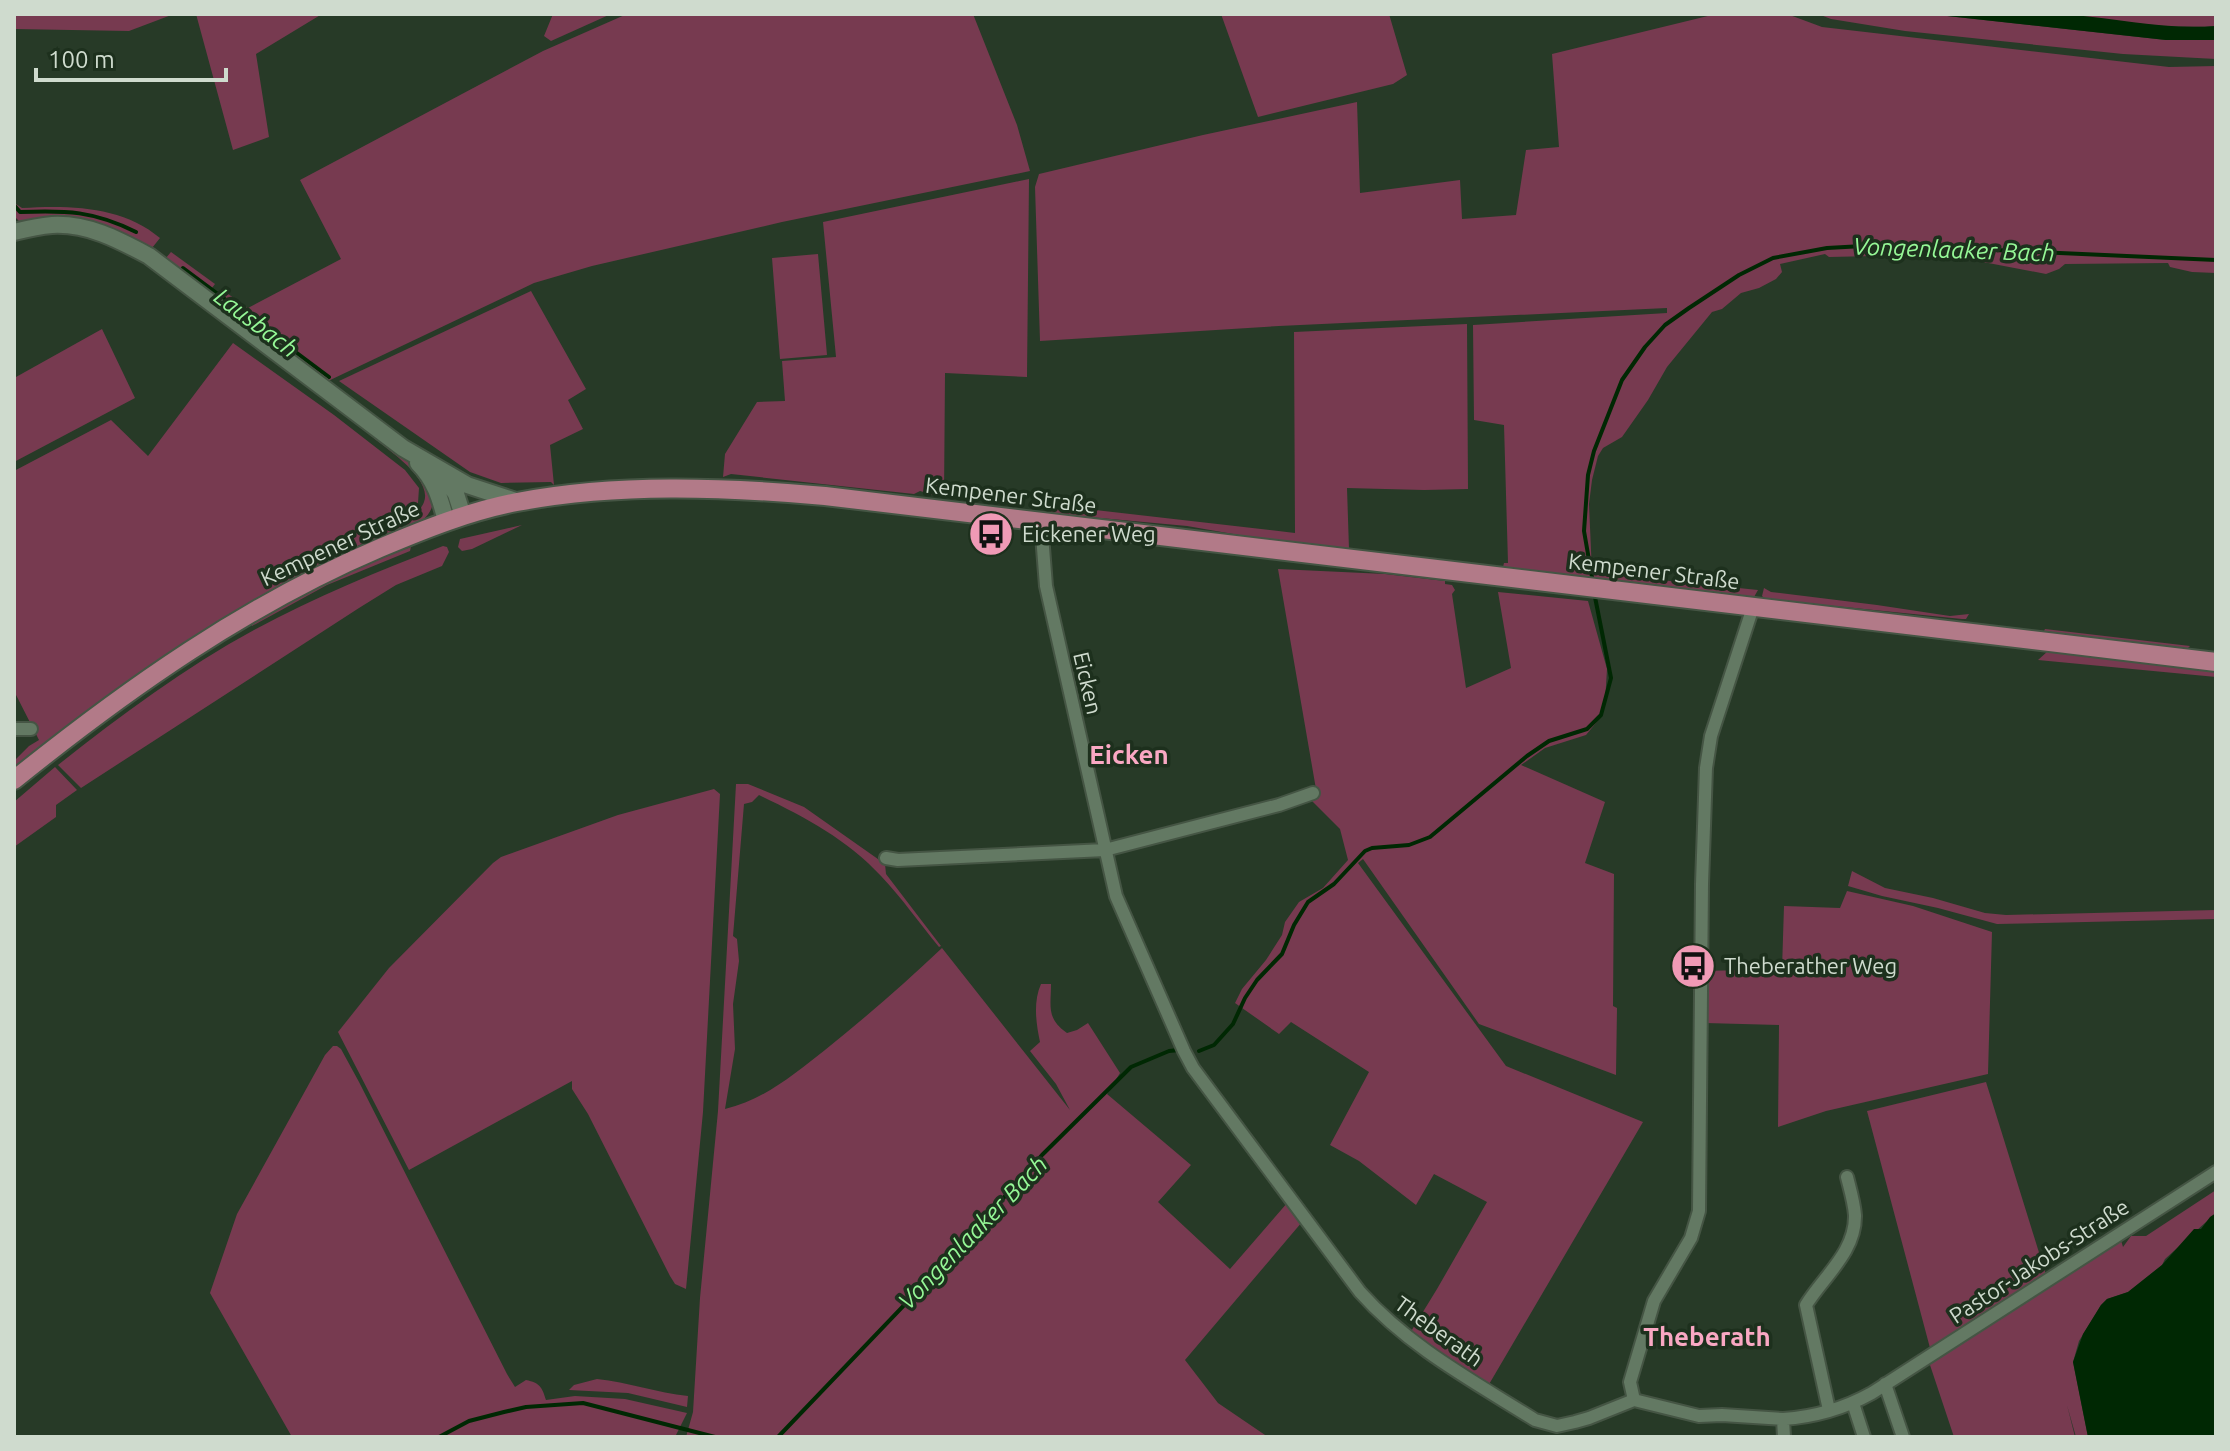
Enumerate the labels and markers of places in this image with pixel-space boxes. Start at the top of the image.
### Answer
bus stop icon: Eickener Weg [967,510,1015,558]
place label: Eickener Weg [1022,521,1156,546]
bus stop icon: Theberather Weg [1669,942,1717,990]
place label: Theberather Weg [1724,953,1897,978]

